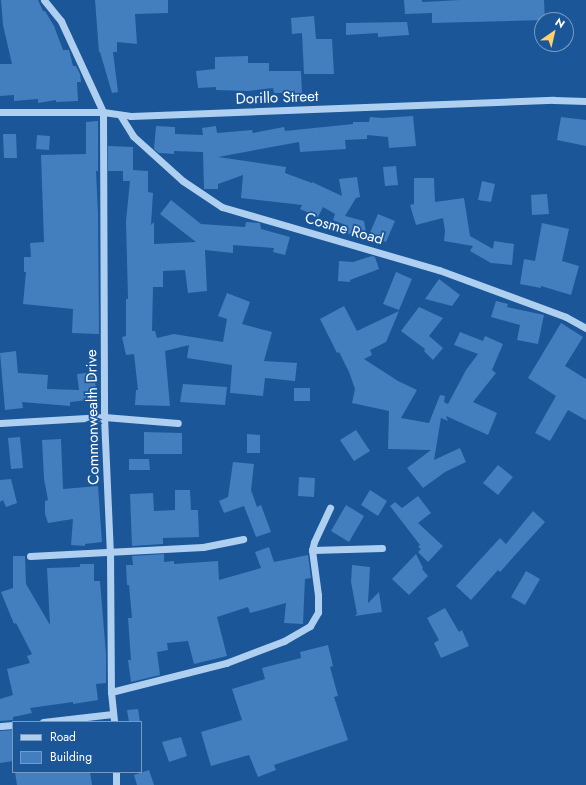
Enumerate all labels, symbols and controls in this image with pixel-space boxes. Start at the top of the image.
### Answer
north arrow [534,12,574,52]
text: N [552,14,568,32]
street label: Dorillo Street [235,88,319,108]
street label: Cosme Road [303,209,385,249]
street label: Commonwealth Drive [83,349,103,485]
legend [12,721,142,773]
text: Road [50,728,76,746]
text: Building [50,748,92,766]

